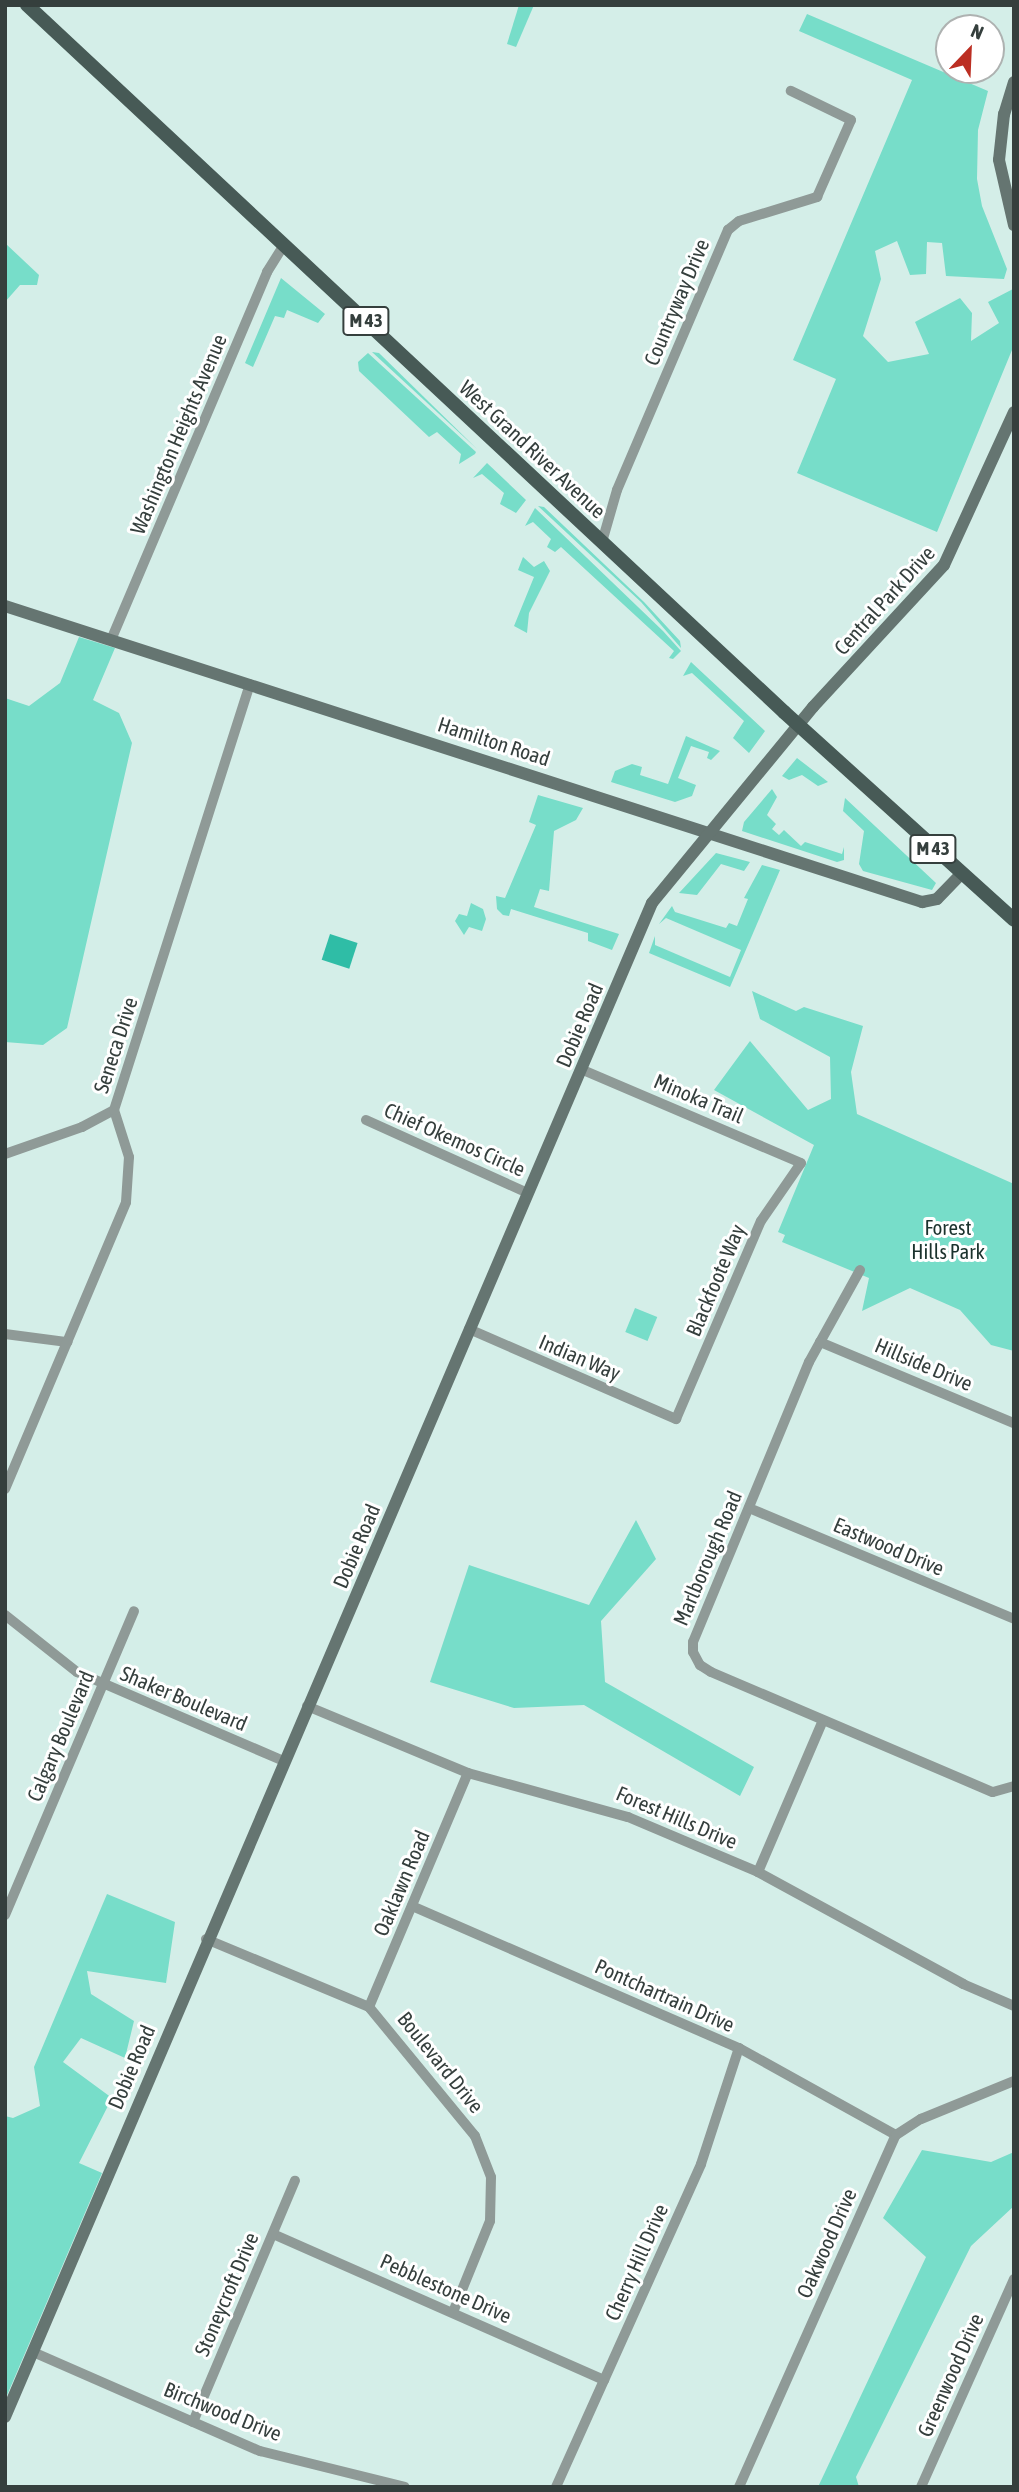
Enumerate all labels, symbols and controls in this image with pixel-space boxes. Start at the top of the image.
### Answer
north arrow [935,14,1005,84]
text: N [968,19,987,44]
street label: Countryway Drive [638,235,714,369]
road number: M 43 [342,306,390,336]
street label: Washington Heights Avenue [124,330,232,538]
street label: West Grand River Avenue [455,375,611,523]
street label: Central Park Drive [828,540,940,660]
street label: Hamilton Road [435,711,553,771]
road number: M 43 [908,834,958,864]
street label: Dobie Road [550,979,608,1071]
street label: Seneca Drive [88,994,142,1096]
street label: Minoka Trail [650,1068,748,1128]
street label: Chief Okemos Circle [381,1097,529,1181]
park label: Forest Hills Park [911,1214,985,1264]
street label: Blackfoote Way [680,1220,750,1340]
street label: Indian Way [535,1329,625,1385]
street label: Hillside Drive [871,1332,977,1396]
street label: Marlborough Road [667,1487,747,1629]
street label: Dobie Road [327,1500,385,1592]
street label: Eastwood Drive [830,1511,948,1581]
street label: Shaker Boulevard [117,1660,251,1736]
street label: Calgary Boulevard [21,1667,99,1805]
street label: Forest Hills Drive [613,1780,741,1854]
street label: Oaklawn Road [367,1826,435,1940]
street label: Pontchartrain Drive [591,1953,739,2037]
street label: Boulevard Drive [393,2006,489,2118]
street label: Dobie Road [102,2021,160,2113]
street label: Oakwood Drive [791,2184,861,2302]
street label: Cherry Hill Drive [599,2200,673,2324]
street label: Stoneycroft Drive [189,2228,263,2360]
street label: Pebblestone Drive [377,2248,515,2328]
street label: Greenwood Drive [912,2310,988,2440]
street label: Birchwood Drive [161,2376,285,2446]

